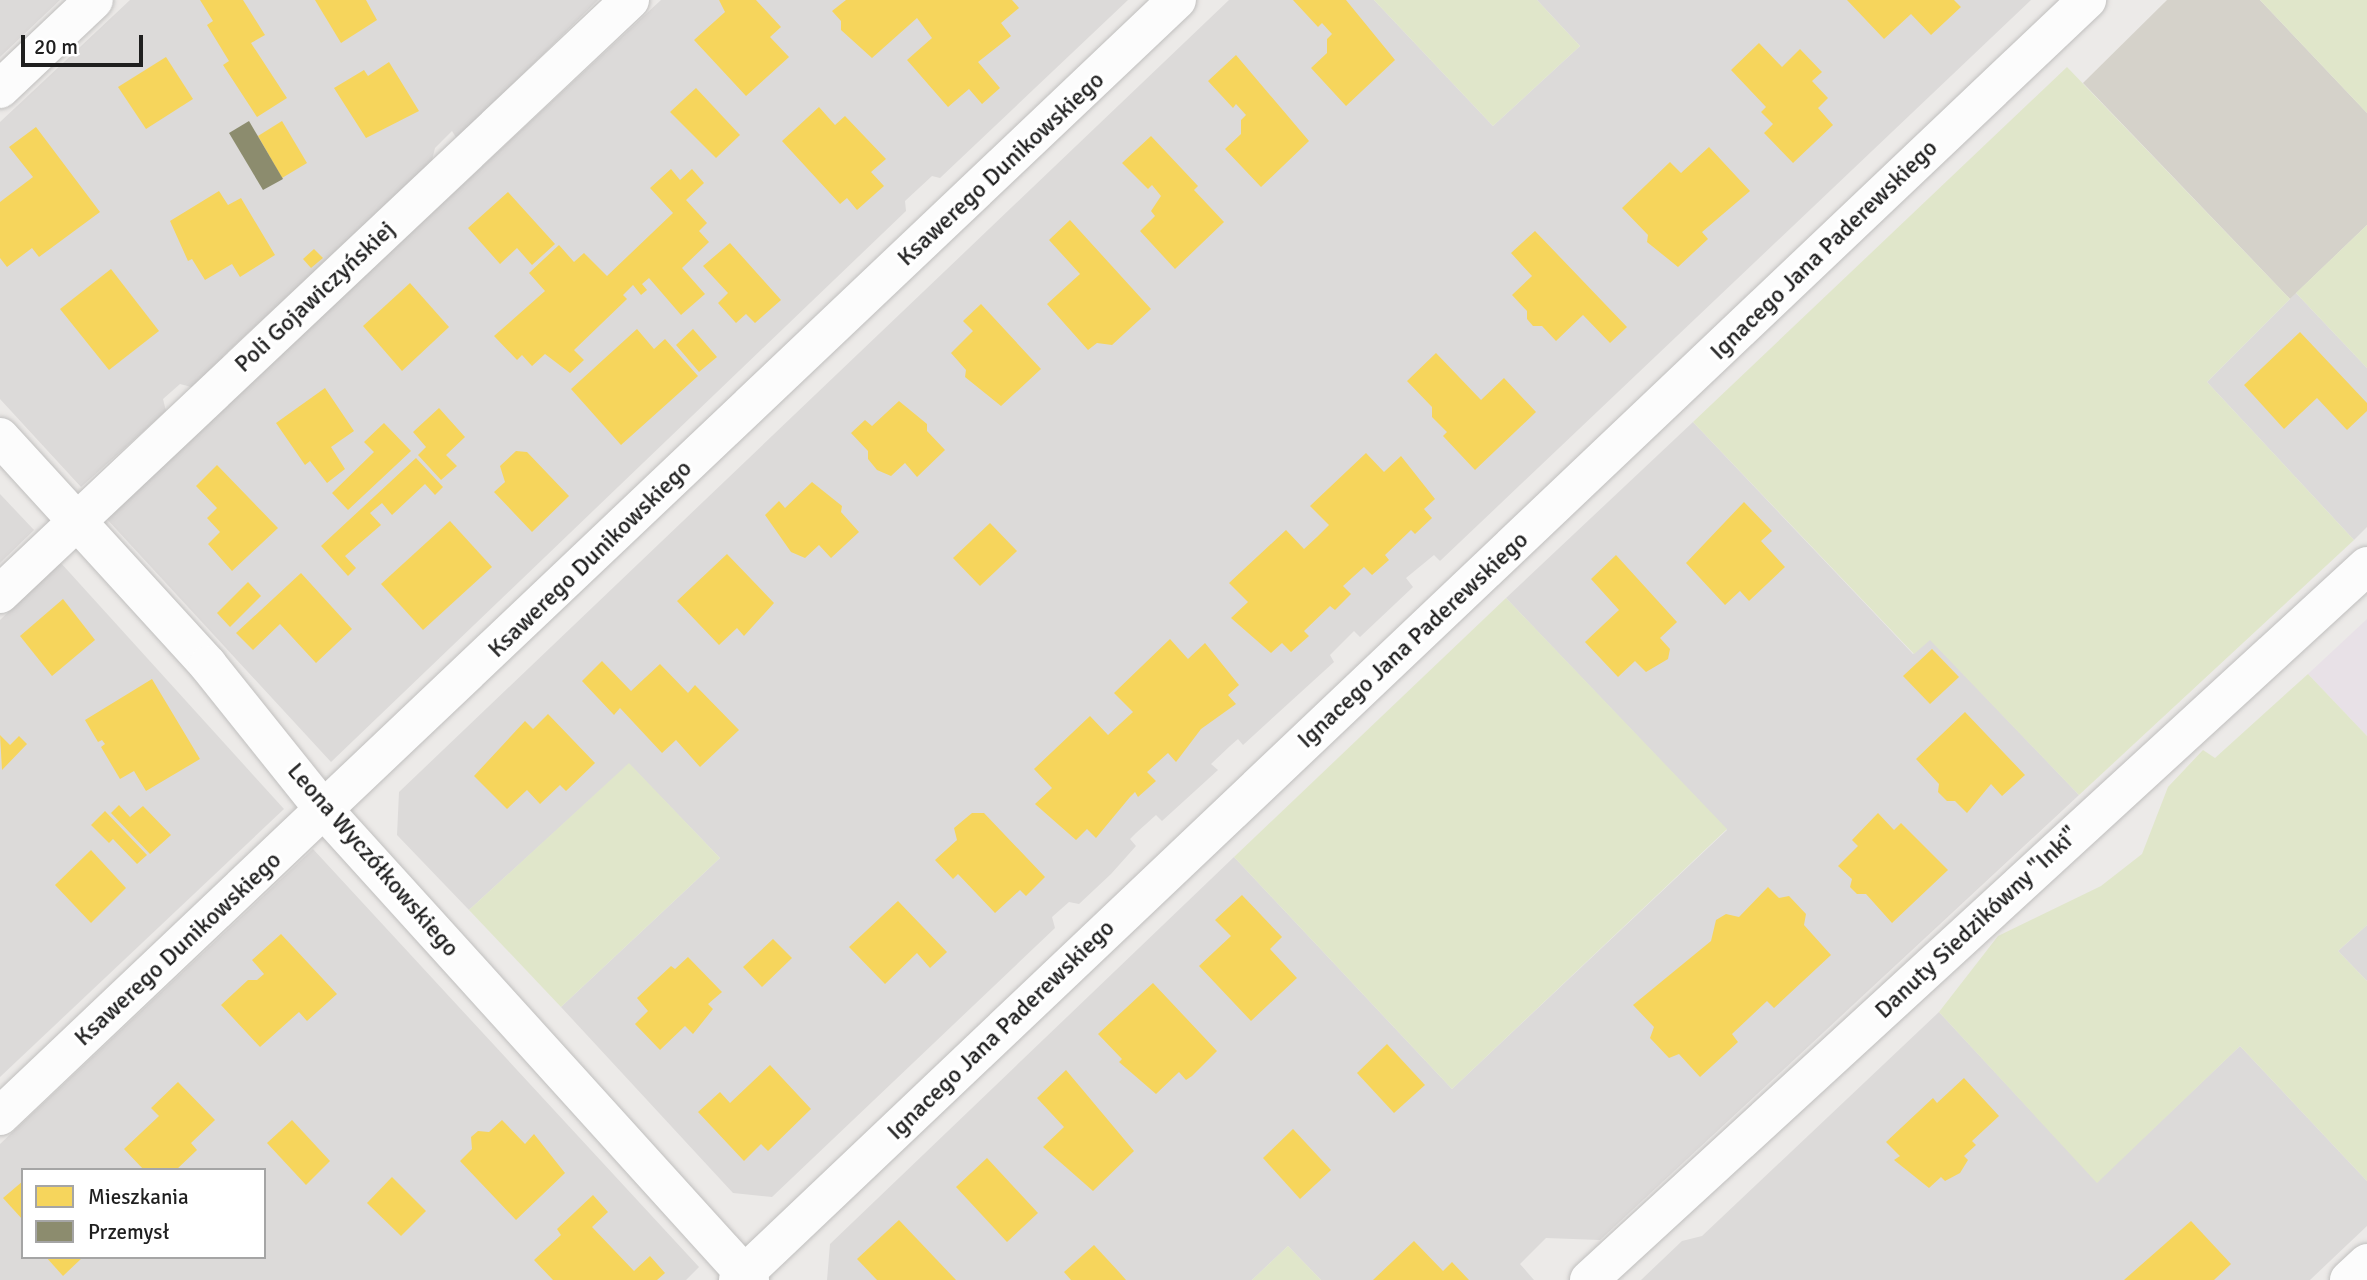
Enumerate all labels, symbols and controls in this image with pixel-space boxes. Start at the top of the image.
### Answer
scale bar [24,21,147,65]
text: 20 m [34,34,78,60]
street label: Ksawerego Dunikowskiego [892,66,1110,272]
street label: Ignacego Jana Paderewskiego [1704,134,1944,366]
street label: Poli Gojawiczyńskiej [229,215,401,379]
street label: Ksawerego Dunikowskiego [482,454,698,664]
street label: Ignacego Jana Paderewskiego [1292,526,1534,754]
street label: Leona Wyczółkowskiego [281,757,465,963]
street label: Danuty Siedzikówny "Inki" [1869,821,2085,1025]
street label: Ksawerego Dunikowskiego [69,846,287,1052]
street label: Ignacego Jana Paderewskiego [881,914,1121,1146]
legend [21,1168,266,1259]
text: Mieszkania [88,1184,189,1210]
text: Przemysł [88,1219,169,1245]

